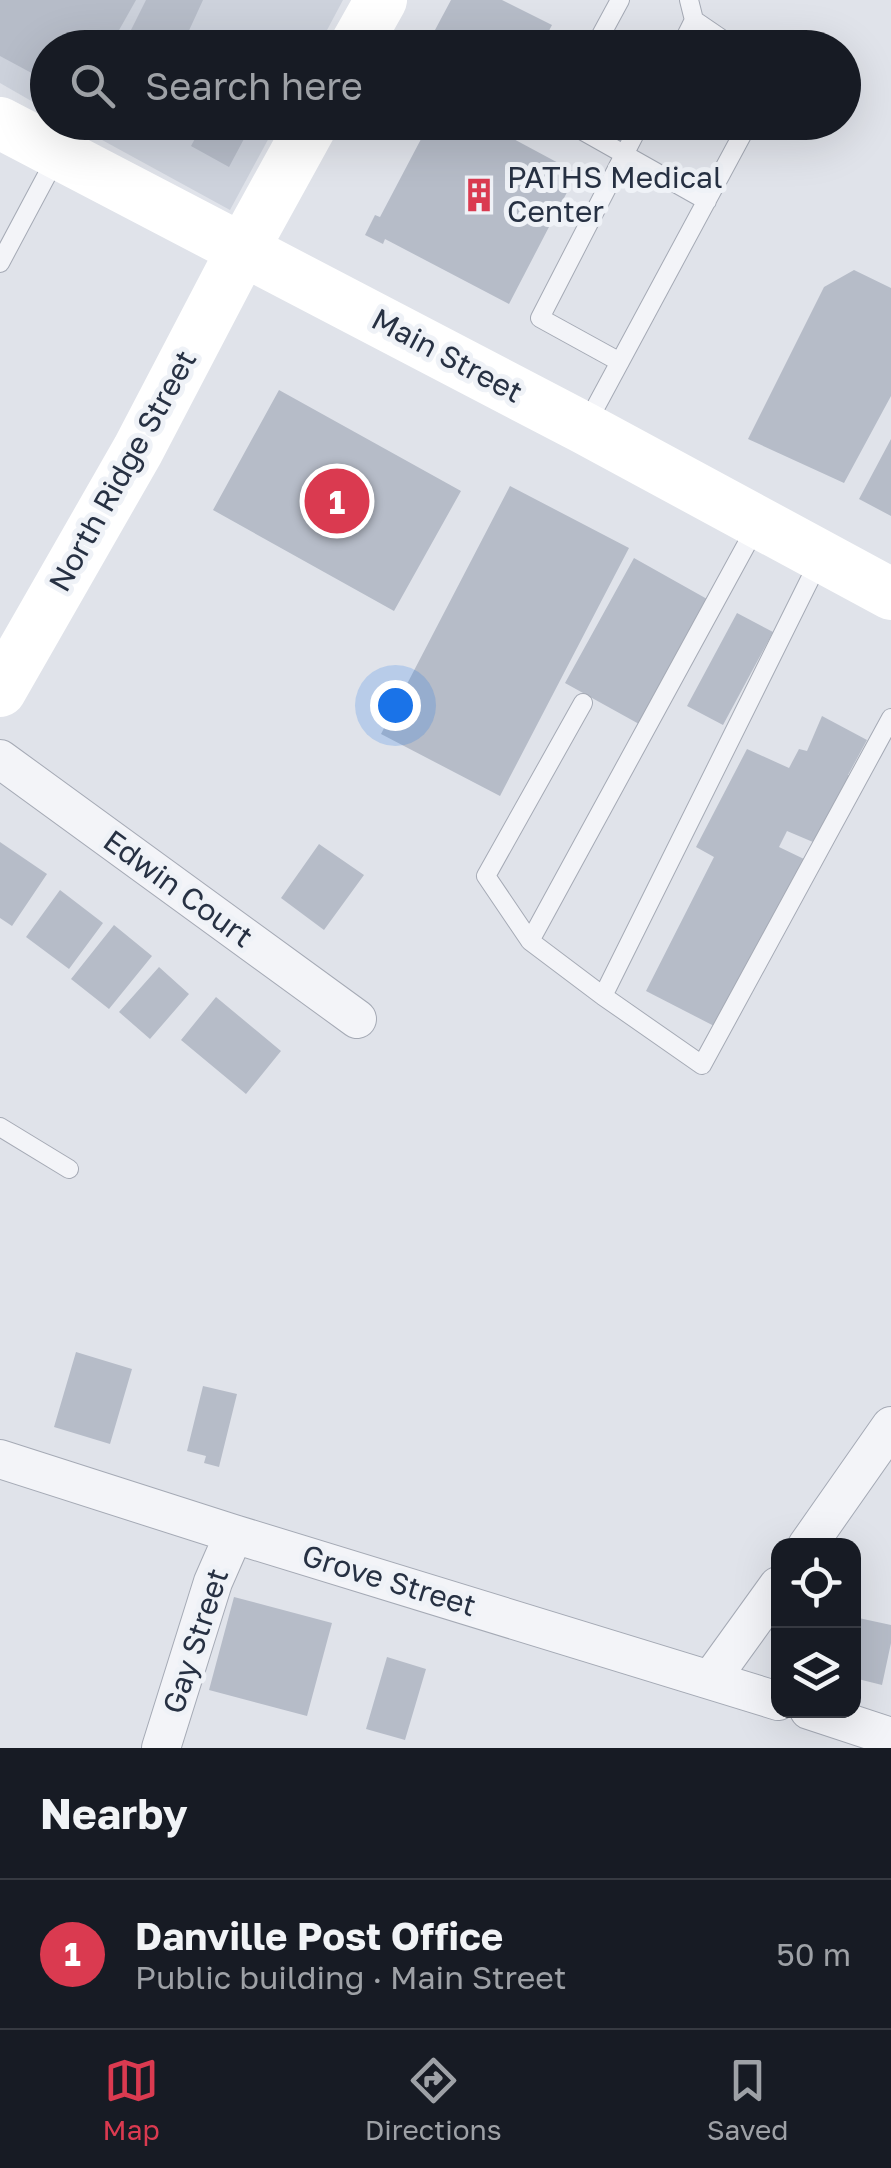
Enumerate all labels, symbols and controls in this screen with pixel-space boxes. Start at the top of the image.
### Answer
search box [30,30,861,140]
icon: search [65,58,120,113]
text: Search here [145,63,363,108]
place label: PATHS Medical Center [507,159,723,229]
building icon: PATHS Medical Center [460,176,498,214]
street label: Main Street [366,300,529,410]
street label: North Ridge Street [41,344,203,597]
pin: 1 [304,464,370,538]
your location [370,680,421,731]
street label: Edwin Court [97,822,260,954]
street label: Grove Street [298,1537,481,1624]
map controls [771,1538,861,1718]
button: locate [771,1538,861,1628]
street label: Gay Street [155,1564,235,1718]
button: layers [771,1628,861,1718]
text: Nearby [40,1788,188,1838]
text: Danville Post Office [135,1913,503,1958]
text: 1 [64,1935,81,1973]
text: 50 m [776,1935,851,1973]
text: Public building · Main Street [135,1958,567,1996]
tab: Map [103,2053,160,2146]
tab: Directions [365,2053,502,2146]
tab: Saved [707,2053,788,2146]

